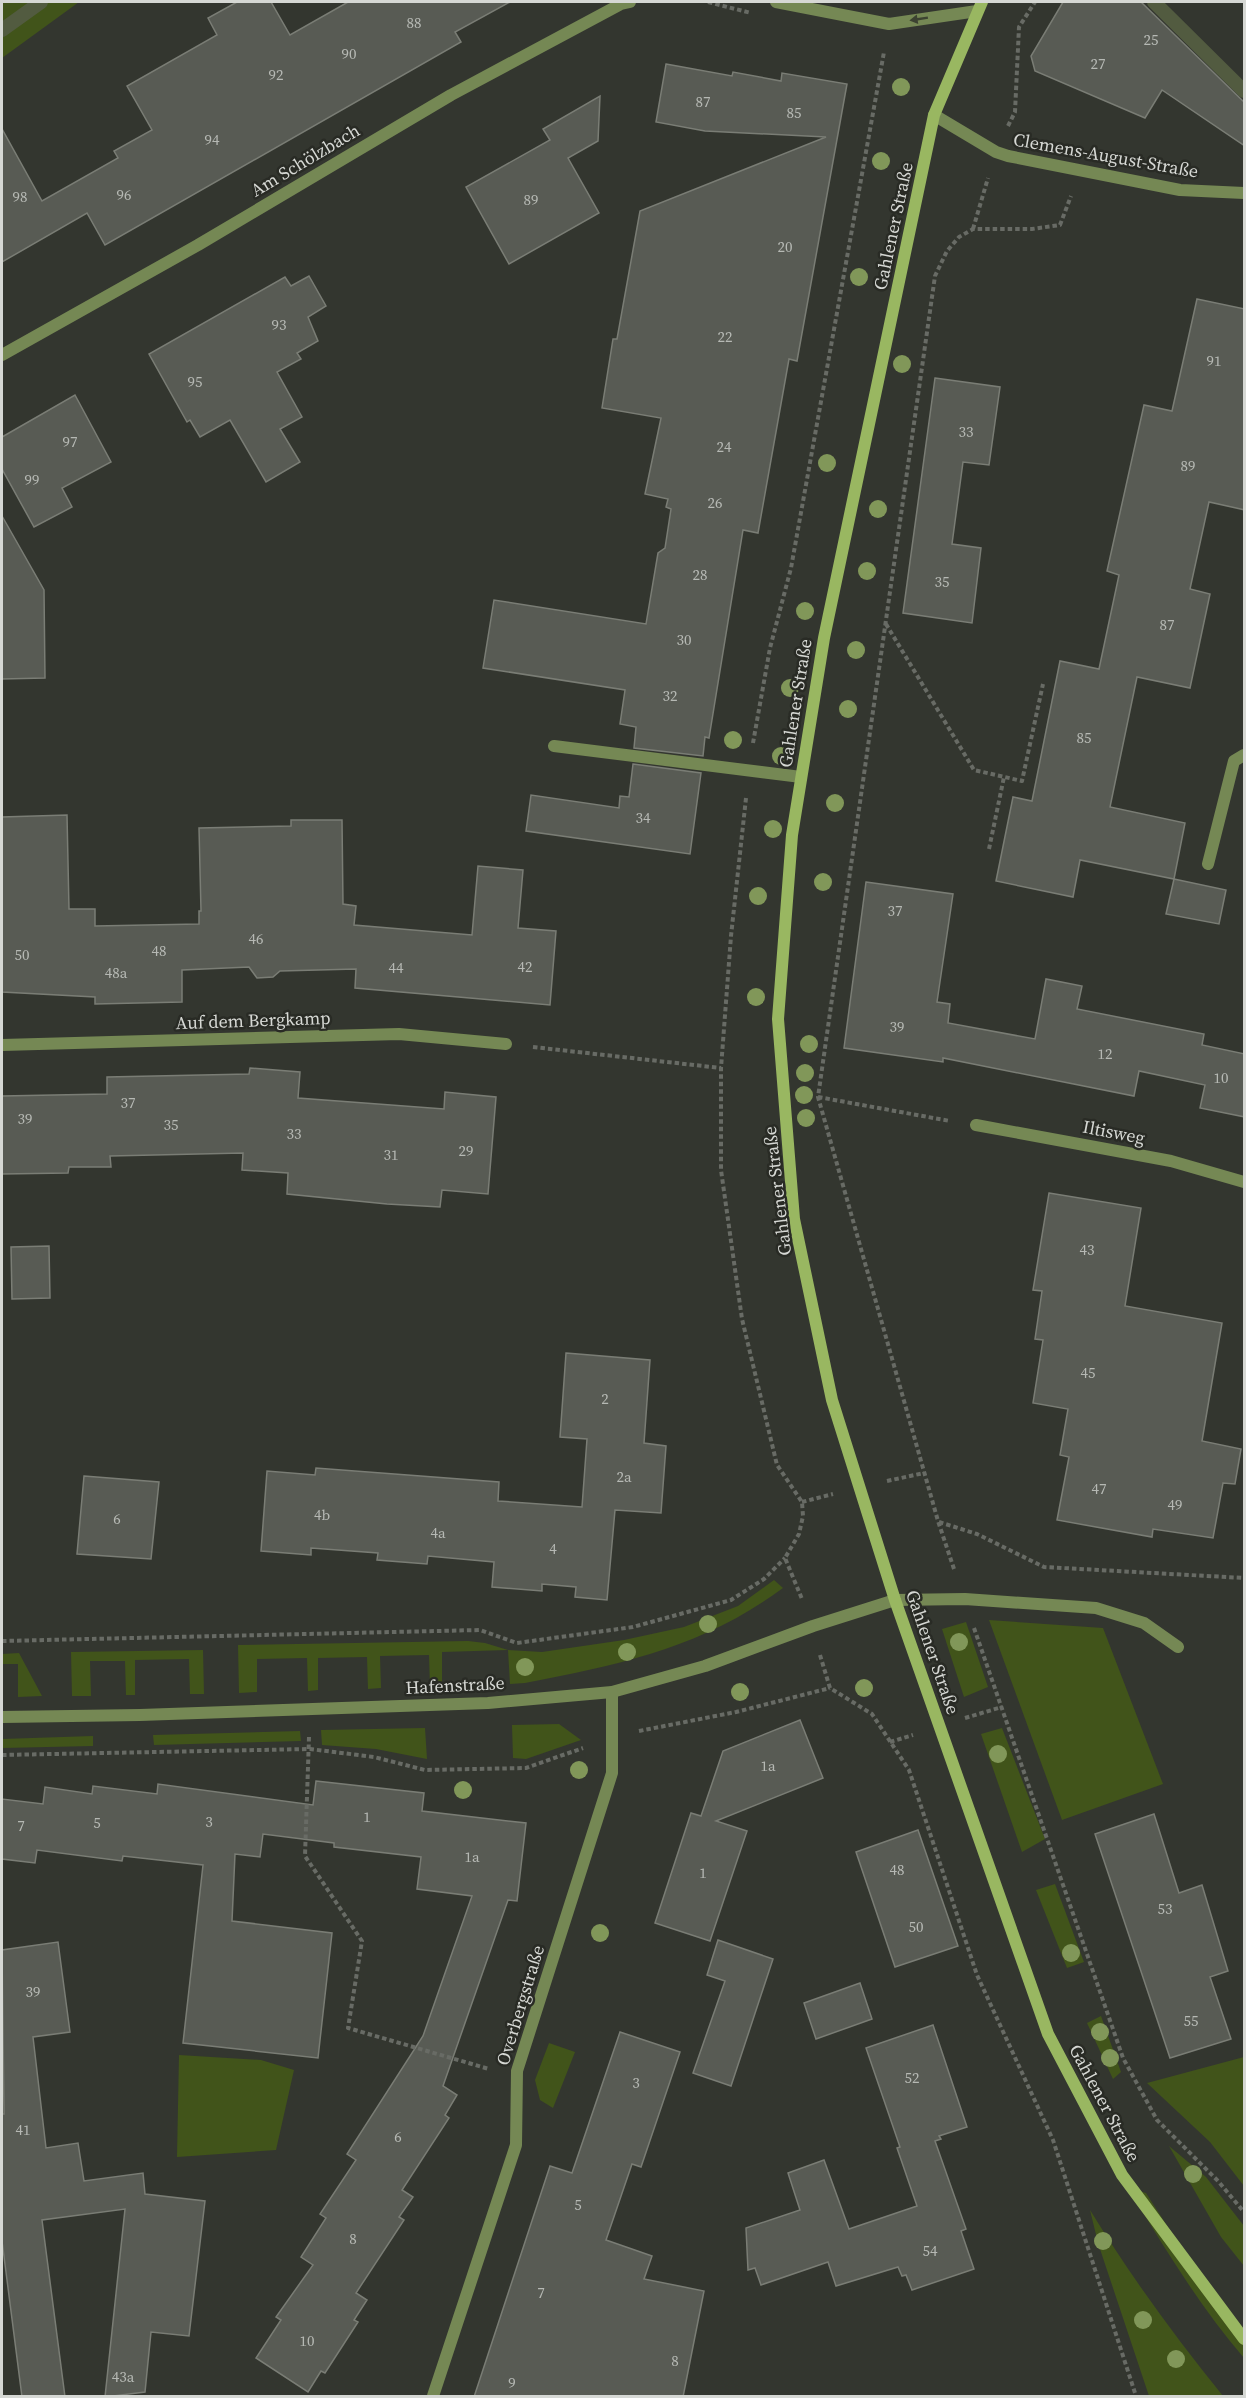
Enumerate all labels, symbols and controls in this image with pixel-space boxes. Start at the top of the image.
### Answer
house number: 88 [406,12,422,33]
one-way arrow [909,15,928,24]
house number: 25 [1143,29,1159,50]
house number: 90 [341,43,357,64]
house number: 27 [1090,53,1106,74]
house number: 92 [268,64,284,85]
house number: 87 [695,91,711,112]
house number: 85 [786,102,802,123]
street label: Am Schölzbach [246,117,364,202]
street label: Clemens-August-Straße [1012,126,1200,184]
house number: 94 [204,129,220,150]
street label: Gahlener Straße [867,160,919,292]
house number: 96 [116,184,132,205]
house number: 98 [12,186,28,207]
house number: 89 [523,189,539,210]
house number: 20 [777,236,793,257]
house number: 93 [271,314,287,335]
house number: 22 [717,326,733,347]
house number: 91 [1206,350,1222,371]
house number: 95 [187,371,203,392]
house number: 33 [958,421,974,442]
house number: 97 [62,431,78,452]
house number: 24 [716,436,732,457]
house number: 89 [1180,455,1196,476]
house number: 99 [24,469,40,490]
house number: 26 [707,492,723,513]
house number: 28 [692,564,708,585]
house number: 35 [934,571,950,592]
house number: 87 [1159,614,1175,635]
house number: 30 [676,629,692,650]
street label: Gahlener Straße [772,637,818,769]
house number: 32 [662,685,678,706]
house number: 85 [1076,727,1092,748]
house number: 34 [635,807,651,828]
house number: 37 [887,900,903,921]
house number: 46 [248,928,264,949]
house number: 48 [151,940,167,961]
house number: 50 [14,944,30,965]
house number: 42 [517,956,533,977]
house number: 44 [388,957,404,978]
house number: 48a [105,962,128,983]
street label: Auf dem Bergkamp [175,1005,331,1035]
house number: 39 [889,1016,905,1037]
house number: 12 [1097,1043,1113,1064]
house number: 10 [1213,1067,1229,1088]
house number: 37 [120,1092,136,1113]
house number: 39 [17,1108,33,1129]
house number: 35 [163,1114,179,1135]
street label: Iltisweg [1081,1114,1147,1150]
house number: 33 [286,1123,302,1144]
street label: Gahlener Straße [757,1125,797,1257]
house number: 29 [458,1140,474,1161]
house number: 31 [383,1144,399,1165]
house number: 43 [1079,1239,1095,1260]
house number: 45 [1080,1362,1096,1383]
house number: 2 [601,1388,609,1409]
house number: 2a [616,1466,632,1487]
house number: 47 [1091,1478,1107,1499]
house number: 49 [1167,1494,1183,1515]
house number: 4b [314,1504,330,1525]
house number: 6 [113,1508,121,1529]
house number: 4a [430,1522,446,1543]
house number: 4 [549,1538,557,1559]
street label: Gahlener Straße [900,1586,966,1718]
street label: Hafenstraße [405,1670,505,1700]
house number: 1a [760,1755,776,1776]
house number: 1 [363,1806,371,1827]
house number: 3 [205,1811,213,1832]
house number: 5 [93,1812,101,1833]
house number: 7 [17,1815,25,1836]
house number: 1a [464,1846,480,1867]
house number: 48 [889,1859,905,1880]
house number: 1 [699,1862,707,1883]
house number: 53 [1157,1898,1173,1919]
house number: 50 [908,1916,924,1937]
street label: Overbergstraße [490,1942,550,2068]
house number: 39 [25,1981,41,2002]
house number: 55 [1183,2010,1199,2031]
street label: Gahlener Straße [1063,2040,1147,2166]
house number: 52 [904,2067,920,2088]
house number: 3 [632,2072,640,2093]
house number: 41 [15,2119,31,2140]
house number: 6 [394,2126,402,2147]
house number: 5 [574,2194,582,2215]
house number: 8 [349,2228,357,2249]
house number: 54 [922,2240,938,2261]
house number: 7 [537,2282,545,2303]
house number: 10 [299,2330,315,2351]
house number: 8 [671,2350,679,2371]
house number: 43a [112,2366,135,2387]
house number: 9 [508,2372,516,2393]

